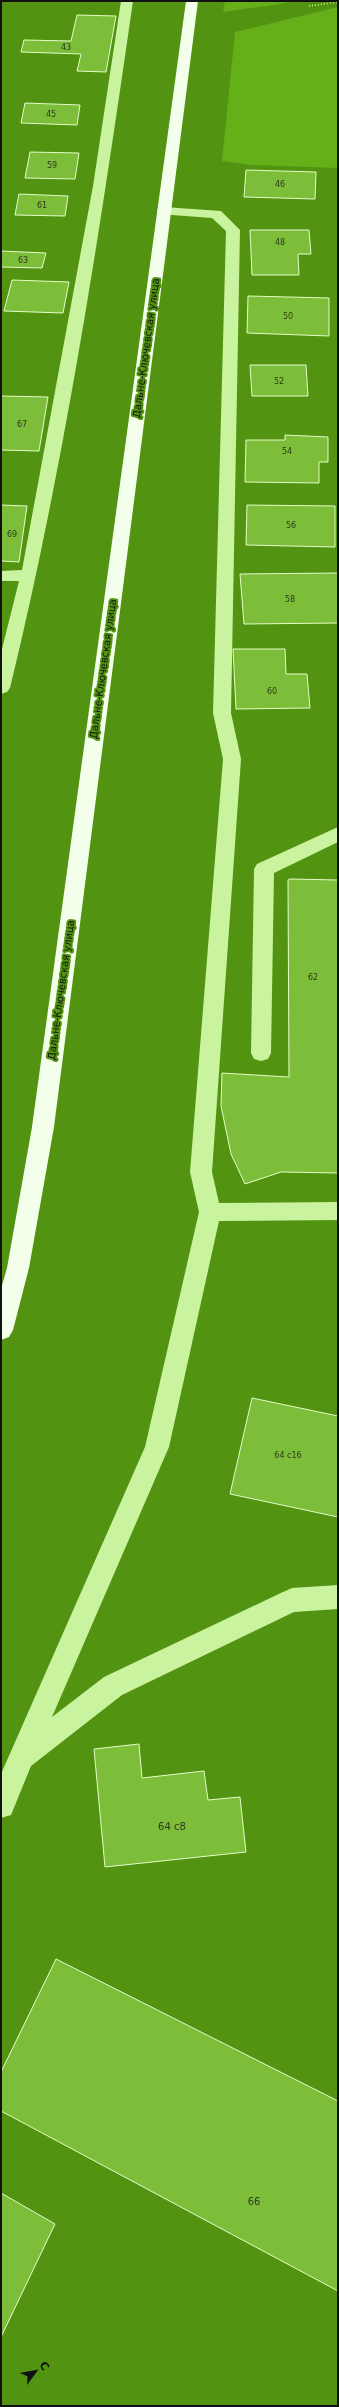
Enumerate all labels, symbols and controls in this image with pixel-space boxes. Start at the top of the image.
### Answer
house number: 43 [61,43,71,52]
house number: 45 [46,110,56,119]
house number: 59 [47,161,57,170]
house number: 46 [275,180,285,189]
house number: 61 [37,201,47,210]
house number: 48 [275,238,285,247]
house number: 63 [18,256,28,265]
street label: Дальне-Ключевская улица [131,277,161,419]
house number: 50 [283,312,293,321]
house number: 52 [274,377,284,386]
house number: 67 [17,420,27,429]
house number: 54 [282,447,292,456]
house number: 56 [286,521,296,530]
house number: 69 [7,530,17,539]
house number: 58 [285,595,295,604]
street label: Дальне-Ключевская улица [88,598,118,740]
house number: 60 [267,687,277,696]
street label: Дальне-Ключевская улица [46,919,76,1061]
house number: 62 [308,973,318,982]
house number: 64 с16 [274,1451,302,1460]
house number: 64 с8 [158,1821,186,1832]
house number: 66 [248,2196,260,2207]
north arrow [16,2351,56,2391]
text: С [36,2359,52,2373]

